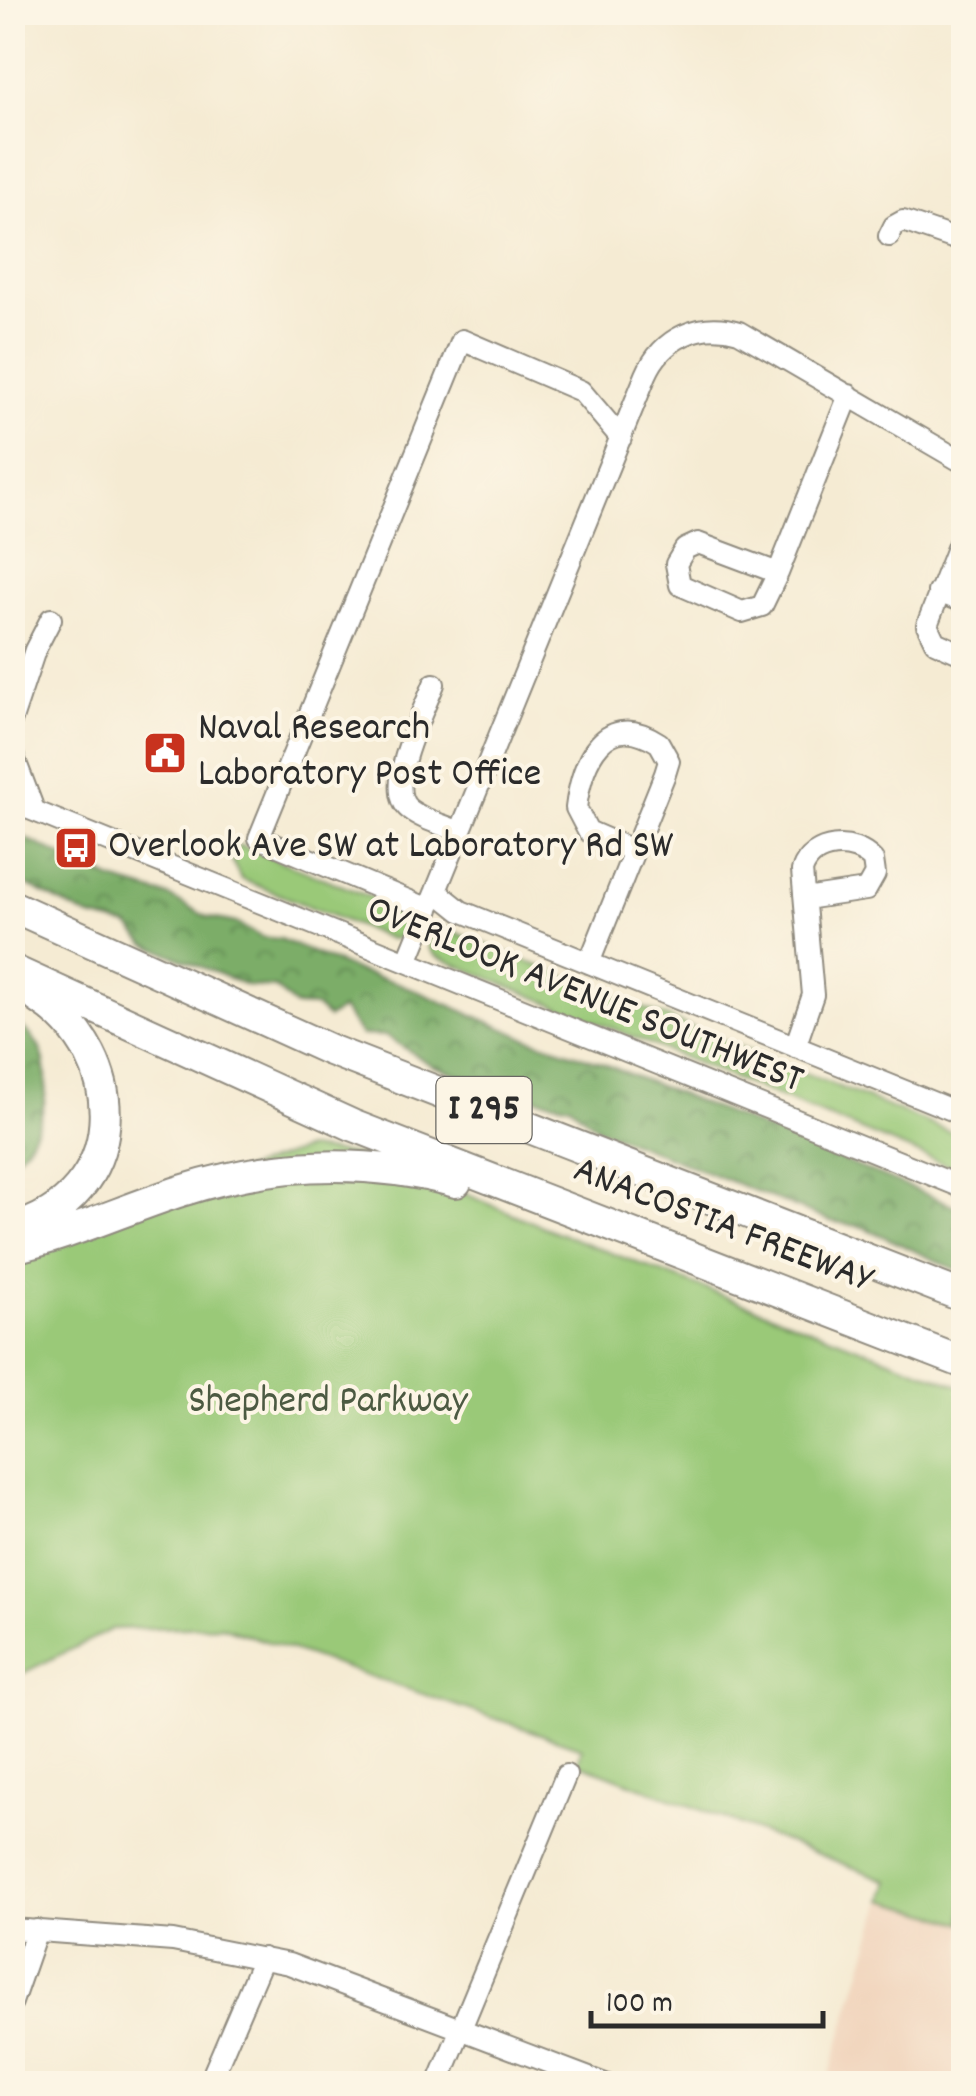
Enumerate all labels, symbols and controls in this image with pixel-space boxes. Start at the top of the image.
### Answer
place label: Naval Research Laboratory Post Office [198,702,541,805]
public building icon: Naval Research Laboratory Post Office [142,730,188,776]
place label: Overlook Ave SW at Laboratory Rd SW [108,820,673,877]
bus stop icon: Overlook Ave SW at Laboratory Rd SW [53,825,99,871]
street label: OVERLOOK AVENUE SOUTHWEST [357,883,811,1111]
road number: I 295 [436,1077,532,1143]
street label: ANACOSTIA FREEWAY [564,1144,881,1311]
park label: Shepherd Parkway [188,1375,469,1432]
scale bar [591,1966,824,2028]
text: 100 m [606,1984,673,2027]

